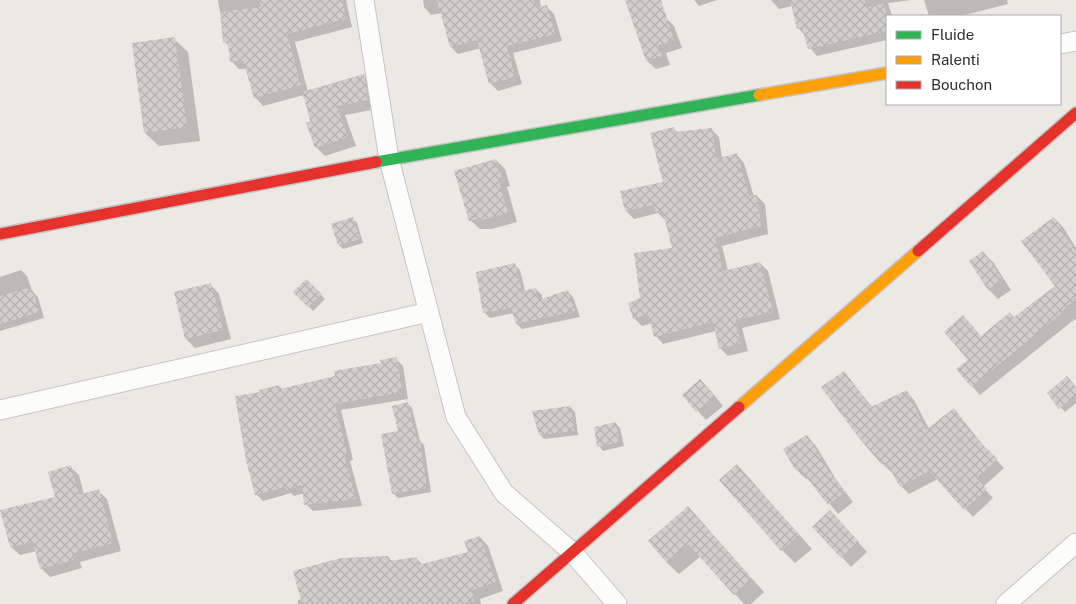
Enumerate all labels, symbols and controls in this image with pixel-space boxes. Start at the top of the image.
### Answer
legend [886,15,1061,105]
text: Fluide [931,26,974,43]
text: Ralenti [931,51,980,68]
text: Bouchon [931,76,992,93]

